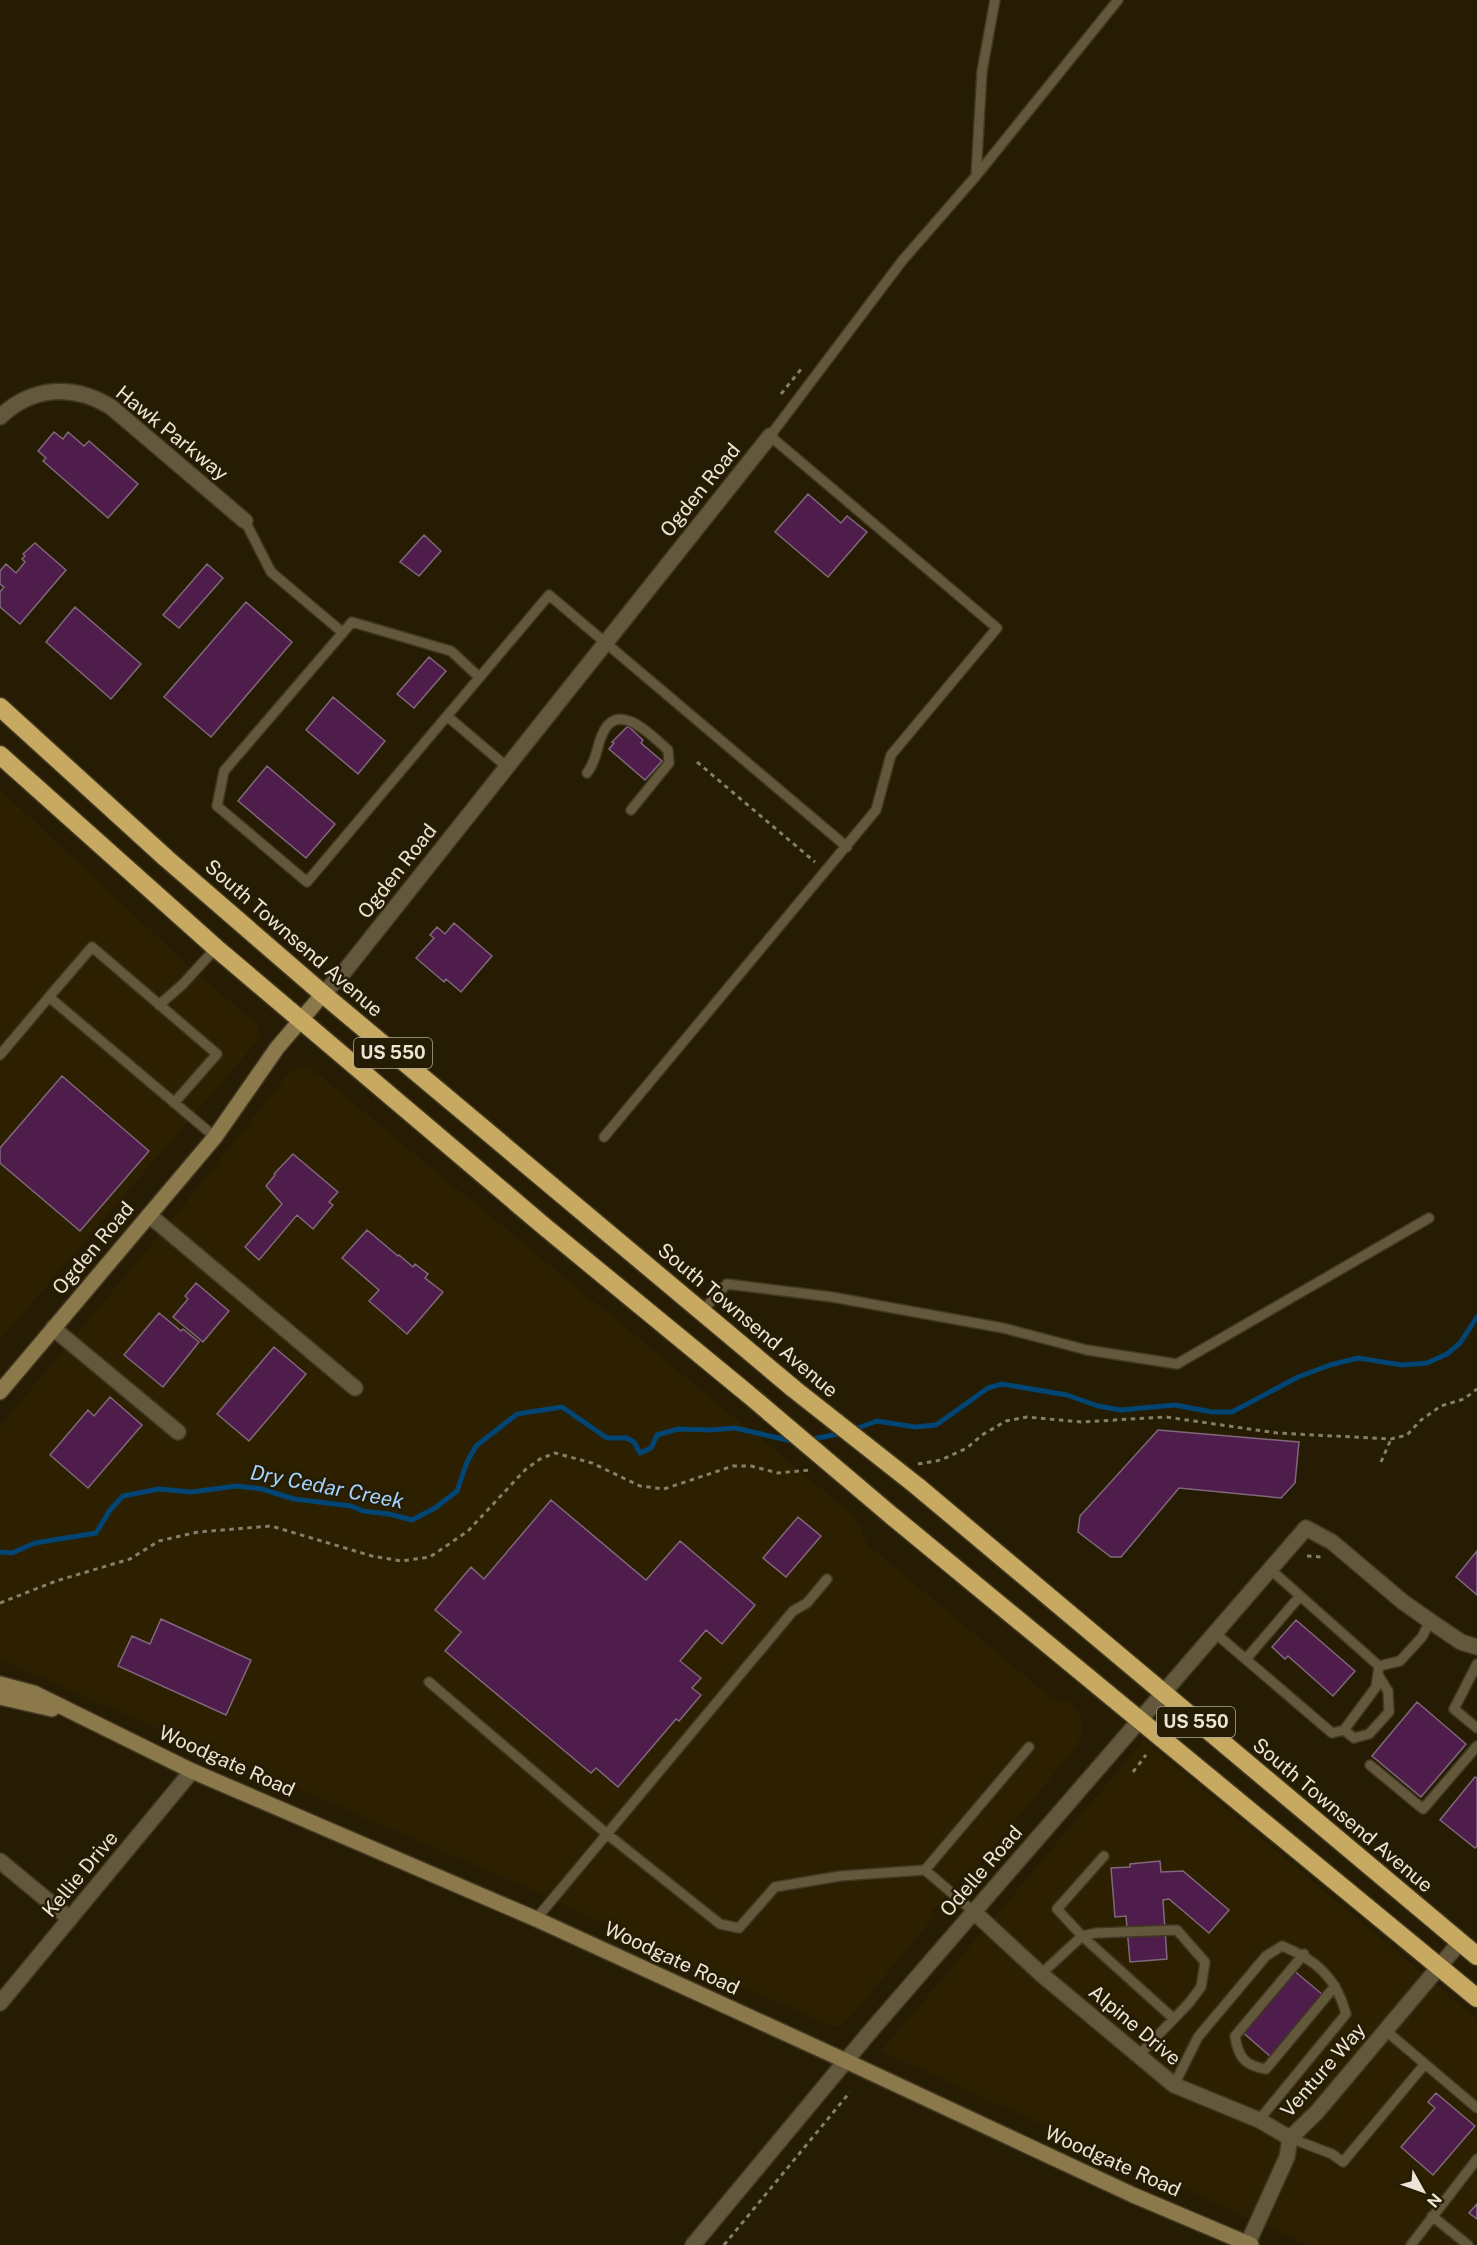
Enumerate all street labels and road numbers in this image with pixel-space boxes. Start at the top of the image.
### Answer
street label: Hawk Parkway [111,380,233,486]
street label: Ogden Road [655,438,745,542]
street label: Ogden Road [353,819,441,923]
street label: South Townsend Avenue [200,854,388,1022]
road number: US 550 [354,1038,432,1068]
street label: Ogden Road [47,1197,139,1299]
street label: South Townsend Avenue [653,1238,843,1402]
road number: US 550 [1157,1707,1235,1737]
street label: Woodgate Road [155,1720,299,1802]
street label: South Townsend Avenue [1248,1733,1438,1897]
street label: Odelle Road [935,1821,1027,1921]
street label: Kellie Drive [37,1826,123,1922]
street label: Woodgate Road [601,1916,743,2000]
street label: Alpine Drive [1084,1980,1186,2070]
street label: Venture Way [1275,2018,1371,2122]
street label: Woodgate Road [1041,2120,1185,2202]

